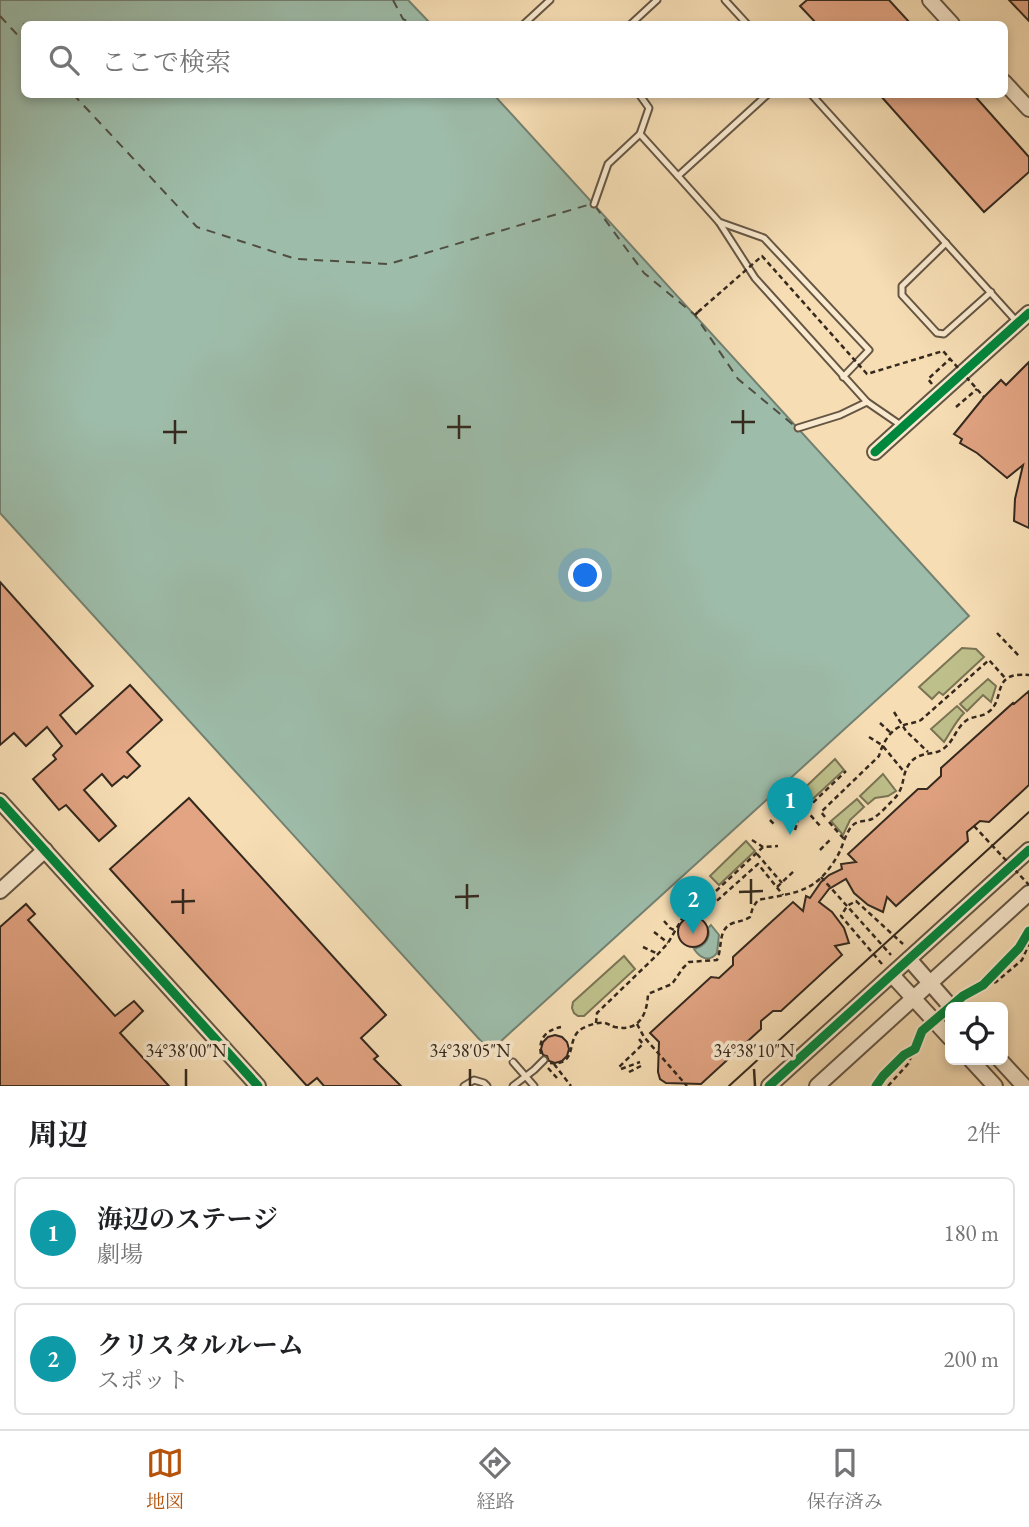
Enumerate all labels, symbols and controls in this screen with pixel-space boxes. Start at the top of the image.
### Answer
search box [21,21,1008,98]
icon: search [45,41,83,79]
text: ここで検索 [101,45,231,79]
your location [568,558,602,592]
pin: 1 [767,777,813,835]
pin: 2 [670,876,716,934]
map controls [945,1002,1008,1065]
button: locate [945,1002,1008,1065]
text: 34°38'00"N [146,1039,227,1062]
text: 34°38'05"N [430,1039,511,1062]
text: 34°38'10"N [714,1039,795,1062]
text: 周辺 [28,1115,88,1154]
text: 2件 [967,1118,1001,1148]
text: 海辺のステージ [97,1202,278,1236]
text: 1 [47,1218,59,1248]
text: 180 m [943,1218,999,1248]
text: 劇場 [97,1239,143,1269]
text: クリスタルルーム [97,1328,304,1362]
text: 2 [47,1344,59,1374]
text: 200 m [943,1344,999,1374]
text: スポット [97,1365,189,1395]
tab: 地図 [146,1444,184,1514]
tab: 経路 [476,1444,515,1514]
tab: 保存済み [807,1444,883,1514]

